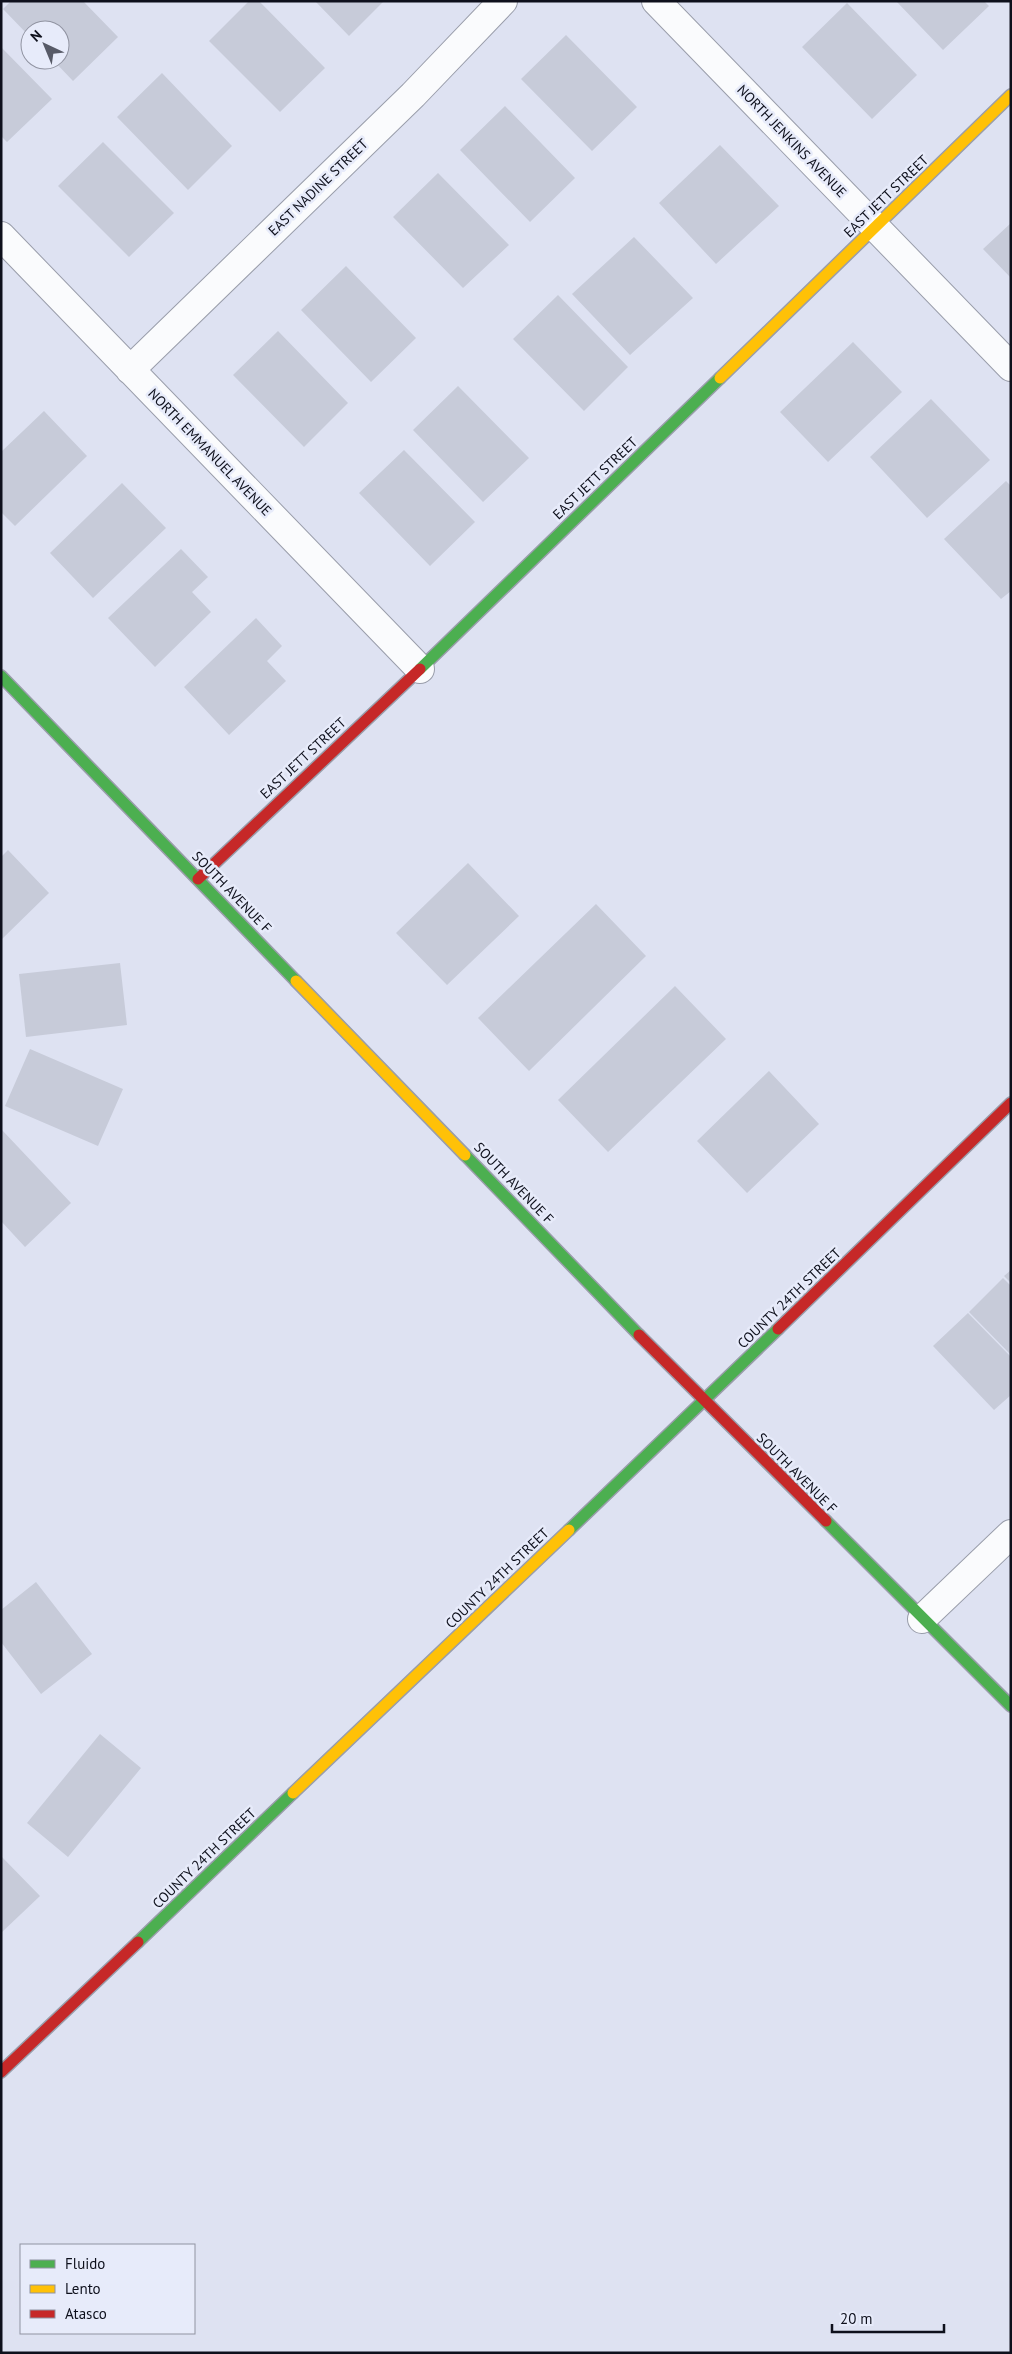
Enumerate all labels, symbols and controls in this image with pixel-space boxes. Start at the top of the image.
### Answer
north arrow [20,20,70,70]
text: N [26,26,46,45]
street label: NORTH JENKINS AVENUE [733,81,851,201]
street label: EAST NADINE STREET [264,135,372,239]
street label: EAST JETT STREET [840,151,932,241]
street label: NORTH EMMANUEL AVENUE [144,384,276,520]
street label: EAST JETT STREET [549,433,641,523]
street label: EAST JETT STREET [256,713,350,802]
street label: SOUTH AVENUE F [188,847,276,937]
street label: SOUTH AVENUE F [470,1138,558,1228]
street label: COUNTY 24TH STREET [733,1244,845,1352]
street label: SOUTH AVENUE F [753,1429,841,1517]
street label: COUNTY 24TH STREET [441,1524,553,1632]
street label: COUNTY 24TH STREET [148,1804,260,1912]
legend [20,2244,195,2334]
text: Fluido [65,2254,105,2273]
text: Lento [65,2279,101,2298]
scale bar [832,2302,944,2334]
text: Atasco [65,2304,107,2323]
text: 20 m [840,2309,873,2328]

